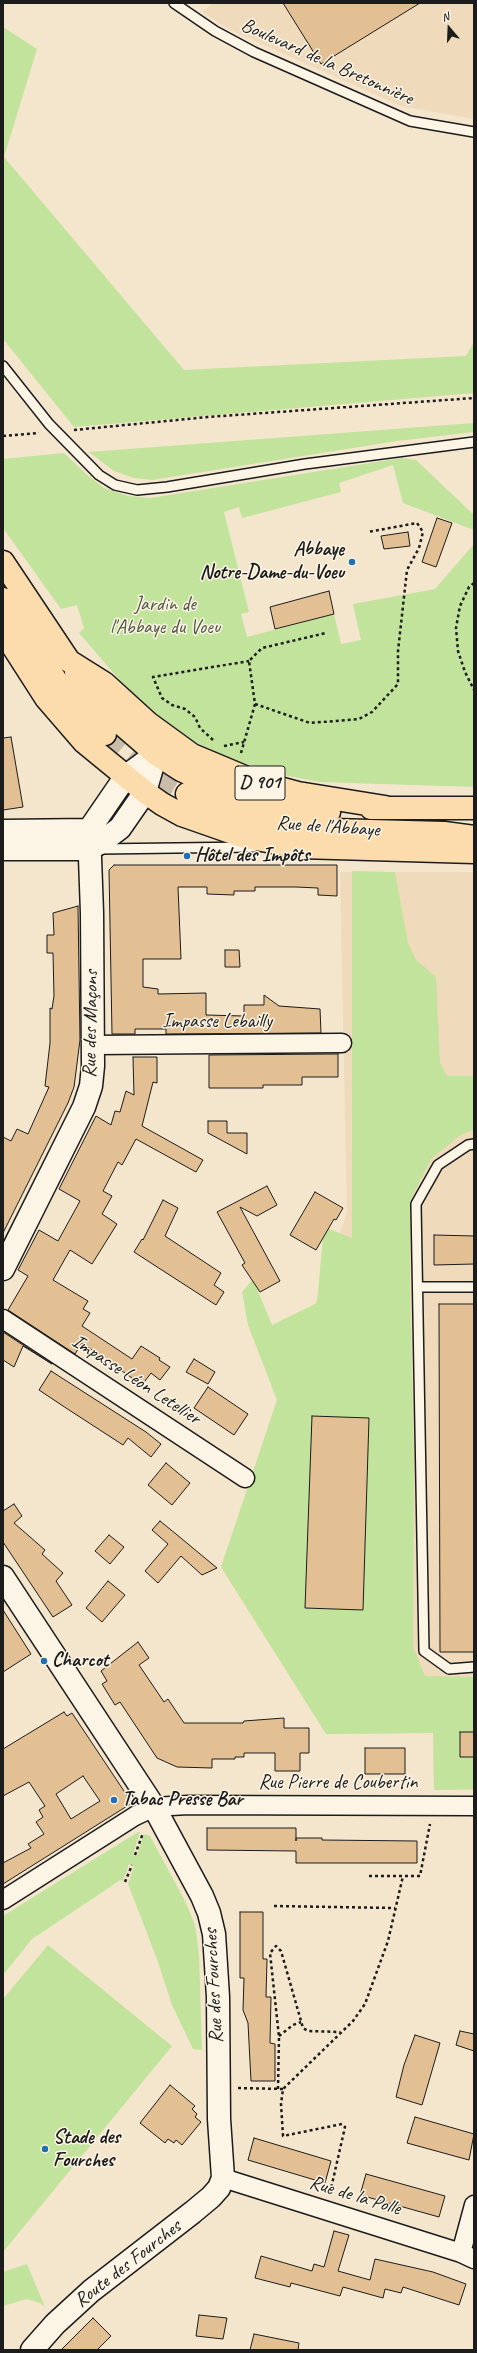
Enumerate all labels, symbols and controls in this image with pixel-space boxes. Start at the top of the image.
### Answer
north arrow [429,8,469,48]
text: N [440,9,451,24]
street label: Boulevard de la Bretonnière [237,13,417,111]
place label: Abbaye Notre-Dame-du-Voeu [200,538,344,585]
marker: Abbaye Notre-Dame-du-Voeu [347,557,357,567]
park label: Jardin de l'Abbaye du Voeu [110,593,220,640]
road number: D 901 [235,766,285,800]
street label: Rue de l'Abbaye [276,811,380,843]
place label: Hôtel des Impôts [195,844,310,868]
marker: Hôtel des Impôts [182,851,192,861]
street label: Rue des Maçons [78,970,104,1078]
street label: Impasse Lebailly [162,1010,272,1034]
street label: Impasse Léon Letellier [67,1329,205,1431]
place label: Charcot [52,1649,109,1673]
marker: Charcot [39,1656,49,1666]
street label: Rue Pierre de Coubertin [258,1771,418,1795]
place label: Tabac Presse Bar [122,1788,243,1812]
marker: Tabac Presse Bar [109,1795,119,1805]
street label: Rue des Fourches [199,1928,229,2044]
place label: Stade des Fourches [53,2126,120,2173]
marker: Stade des Fourches [40,2144,50,2154]
street label: Rue de la Polle [307,2171,403,2221]
street label: Route des Fourches [70,2215,186,2313]

